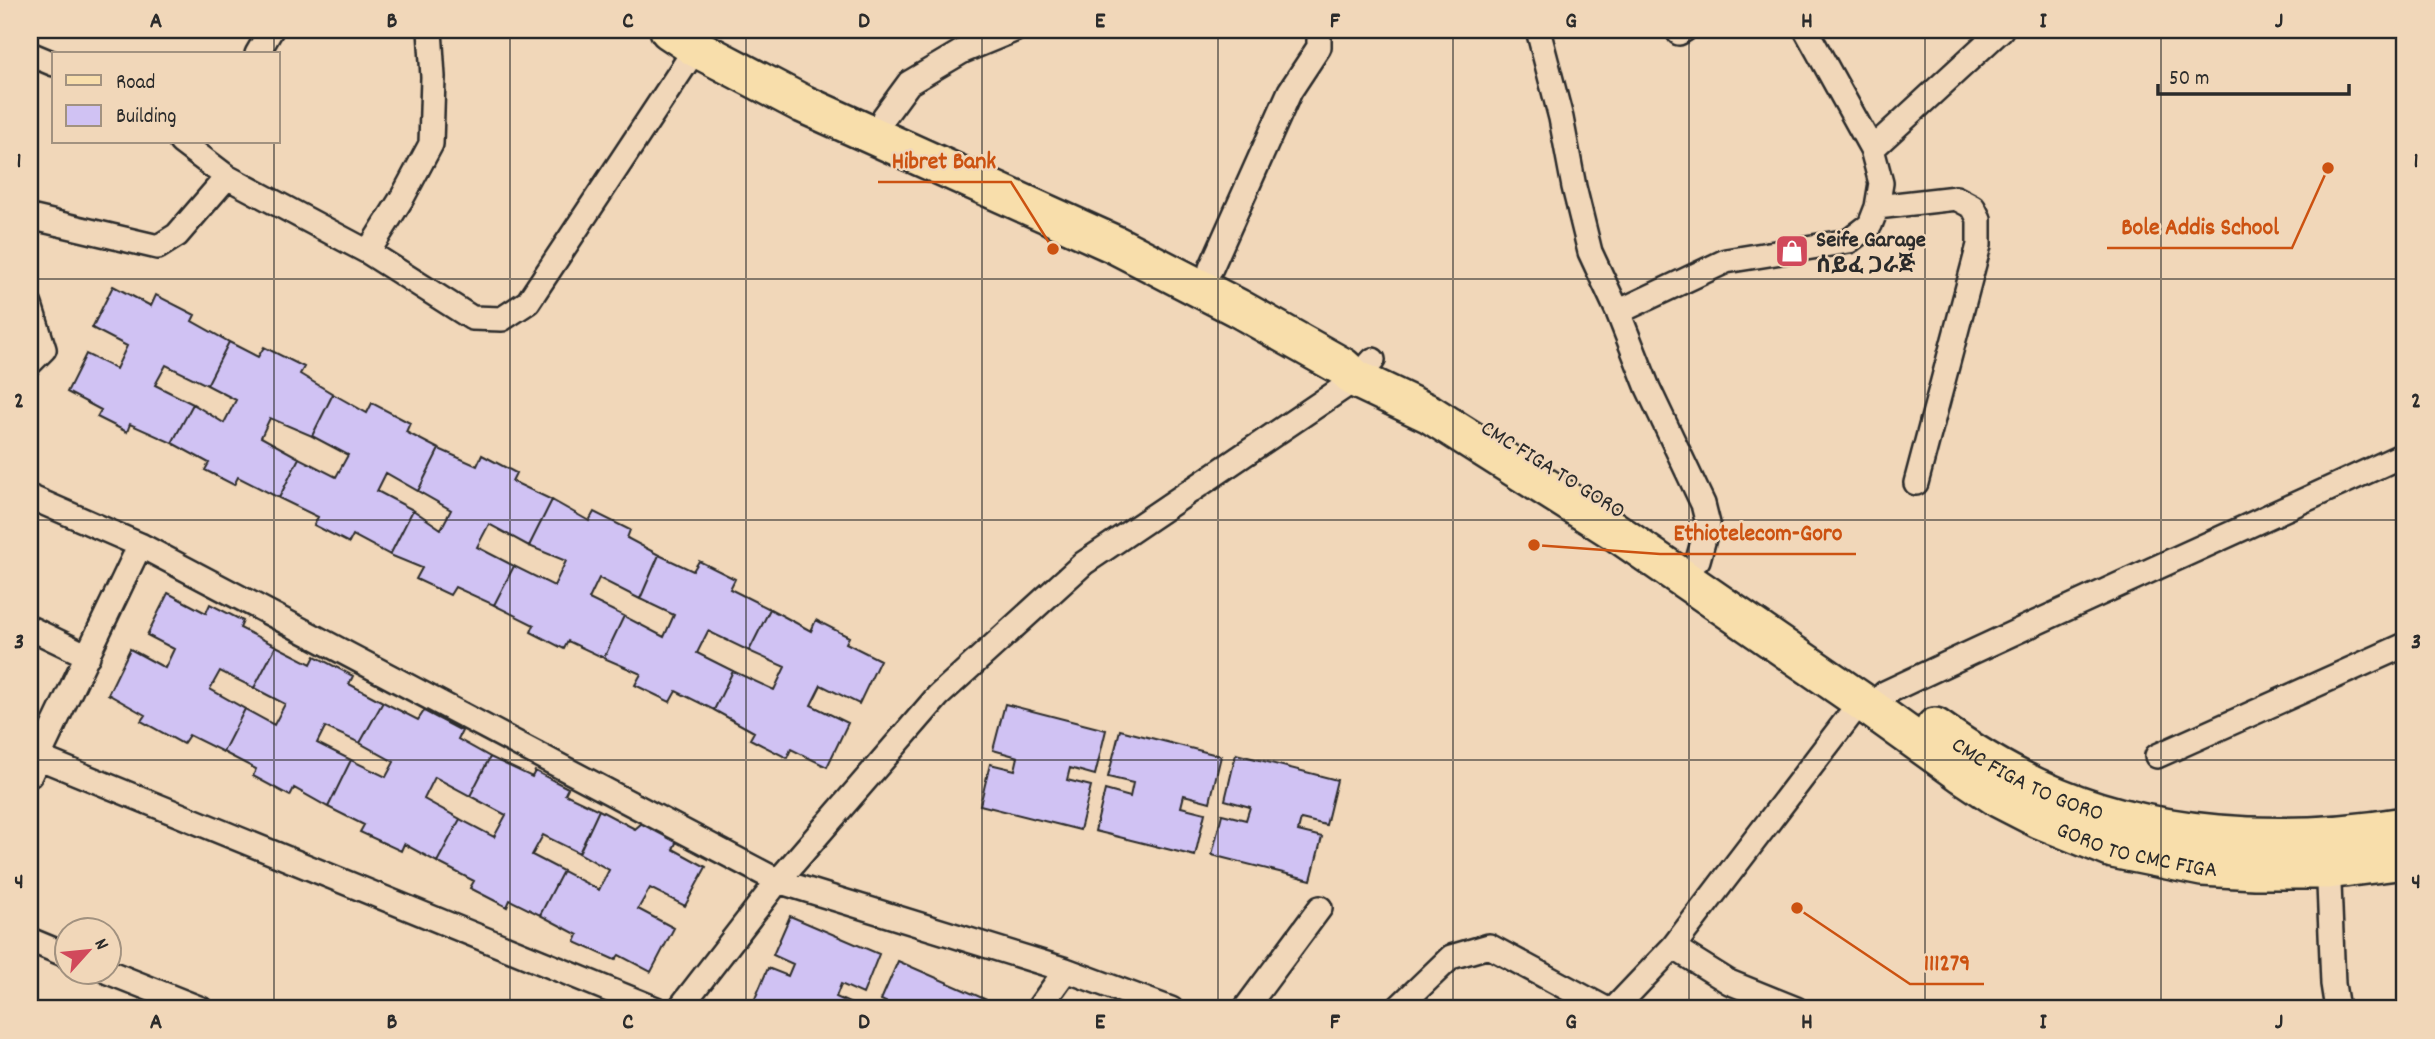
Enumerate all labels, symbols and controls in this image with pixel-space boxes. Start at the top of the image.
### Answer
text: A [150,6,162,39]
text: B [387,6,398,39]
text: C [622,6,634,39]
text: D [858,6,870,39]
text: E [1095,6,1106,39]
text: F [1330,6,1341,39]
text: G [1565,6,1577,39]
text: H [1801,6,1813,39]
text: I [2039,6,2047,39]
text: J [2275,6,2283,39]
legend [52,52,280,144]
scale bar [2158,52,2349,96]
text: 50 m [2169,65,2209,95]
text: Road [116,69,155,99]
text: Building [116,103,176,133]
callout: Hibret Bank [878,137,1011,182]
text: 1 [16,146,22,179]
text: Hibret Bank [892,146,996,180]
text: 1 [2413,146,2419,179]
callout: Bole Addis School [2107,203,2292,248]
text: Bole Addis School [2121,212,2279,246]
place label: Seife Garage ሰይፈ ጋራጅ [1816,225,1926,284]
shop icon: Seife Garage ሰይፈ ጋራጅ [1773,232,1811,270]
text: 2 [14,386,24,419]
text: 2 [2411,386,2421,419]
street label: CMC FIGA TO GORO [1473,413,1631,529]
callout: Ethiotelecom-Goro [1660,509,1856,554]
text: Ethiotelecom-Goro [1674,518,1843,552]
text: 3 [14,627,24,660]
text: 3 [2411,627,2421,660]
street label: CMC FIGA TO GORO [1944,730,2107,832]
street label: GORO TO CMC FIGA [2051,815,2218,888]
text: 4 [14,867,24,900]
text: 4 [2411,867,2421,900]
north arrow [52,916,122,986]
text: N [86,935,114,955]
callout: 111279 [1910,939,1984,984]
text: 111279 [1924,948,1970,982]
text: A [150,1007,162,1039]
text: B [387,1007,398,1039]
text: C [622,1007,634,1039]
text: D [858,1007,870,1039]
text: E [1095,1007,1106,1039]
text: F [1330,1007,1341,1039]
text: G [1565,1007,1577,1039]
text: H [1801,1007,1813,1039]
text: I [2039,1007,2047,1039]
text: J [2275,1007,2283,1039]

